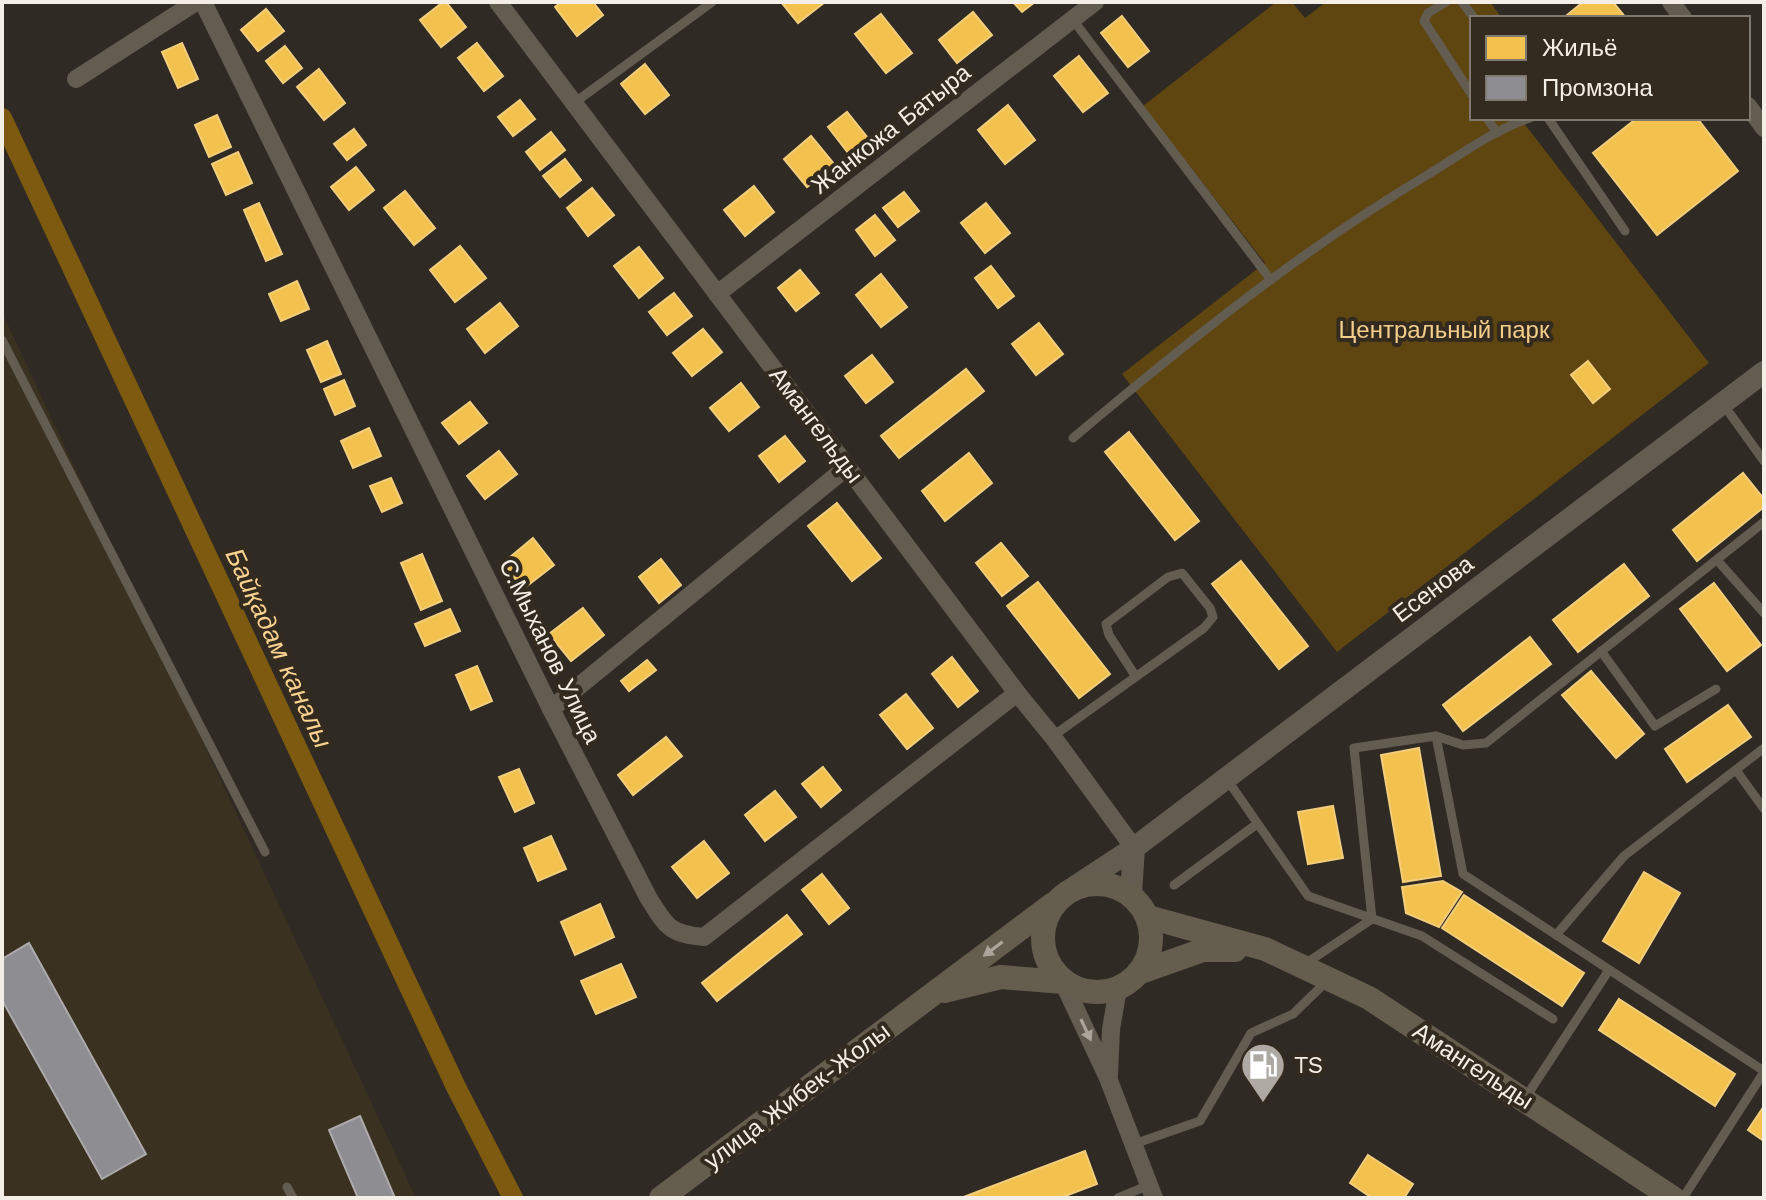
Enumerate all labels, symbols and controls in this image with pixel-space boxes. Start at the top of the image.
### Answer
legend [1470,16,1750,120]
text: Жильё [1542,34,1617,62]
street label: Жанкожа Батыра [806,58,977,200]
text: Промзона [1542,74,1654,102]
park label: Центральный парк [1339,316,1550,344]
street label: Амангельды [763,362,869,488]
water label: Байқадам каналы [220,543,338,753]
street label: Есенова [1387,549,1479,628]
street label: С.Мыханов Улица [493,554,607,748]
one-way arrow [983,940,1004,956]
street label: улица Жибек-Жолы [699,1017,895,1175]
street label: Амангельды [1408,1017,1538,1115]
one-way arrow [1079,1018,1093,1041]
fuel station icon: TS [1239,1041,1287,1104]
place label: TS [1294,1051,1323,1079]

